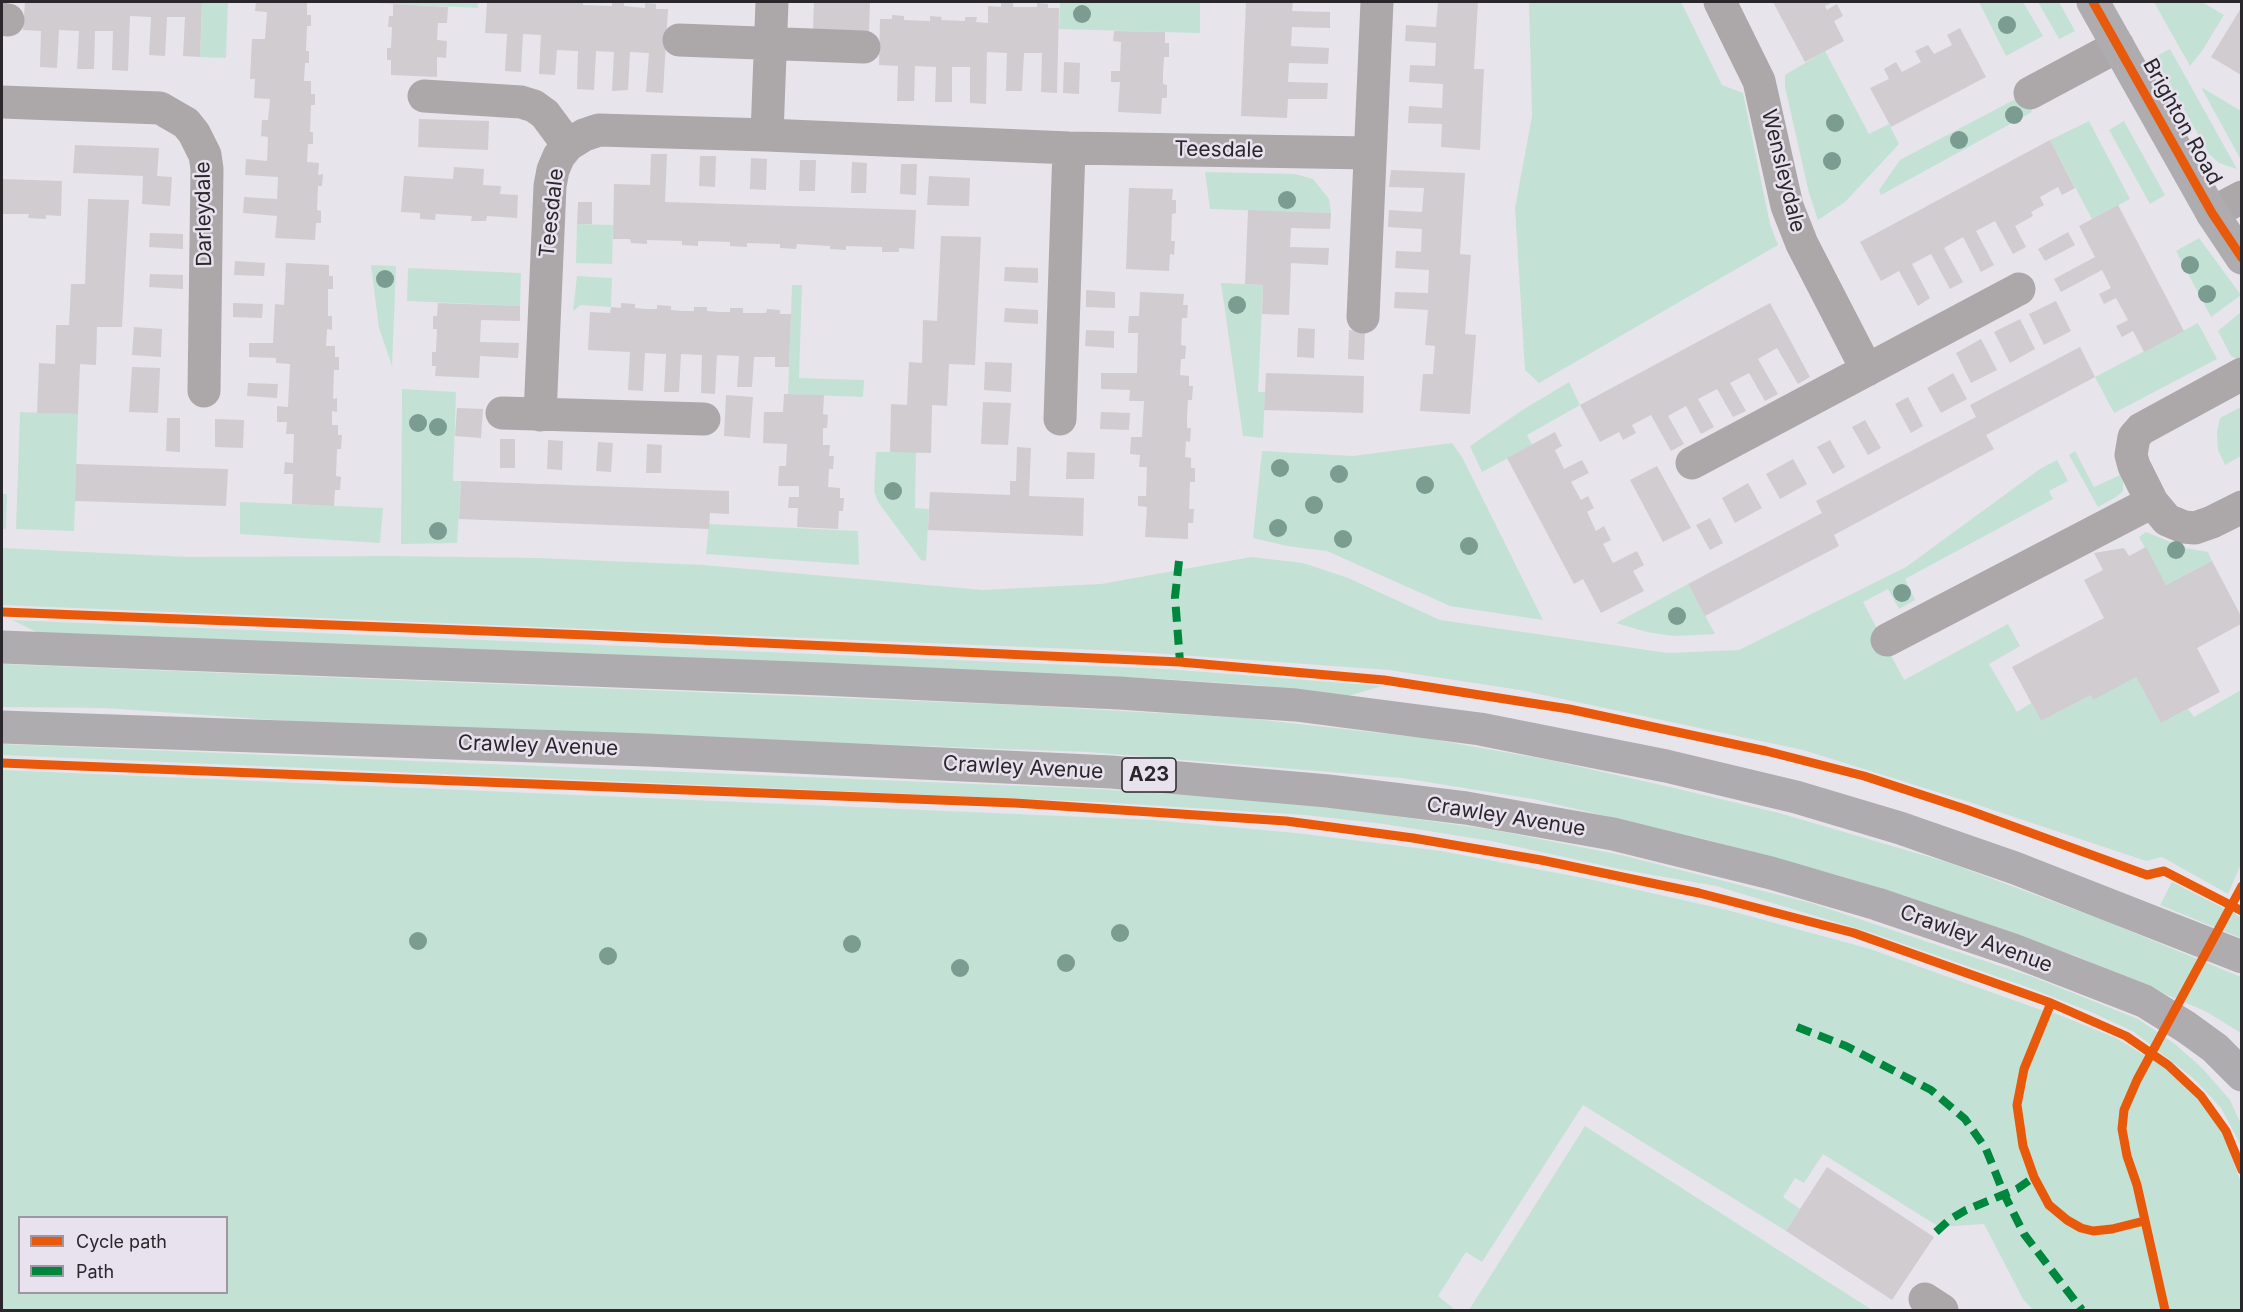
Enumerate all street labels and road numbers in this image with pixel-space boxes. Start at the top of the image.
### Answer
street label: Brighton Road [2137,54,2227,190]
street label: Wensleydale [1756,107,1810,235]
street label: Teesdale [1174,137,1264,163]
street label: Darleydale [190,161,218,267]
street label: Teesdale [535,167,569,259]
street label: Crawley Avenue [457,731,619,761]
street label: Crawley Avenue [942,751,1104,785]
road number: A23 [1122,758,1176,792]
street label: Crawley Avenue [1425,792,1587,842]
street label: Crawley Avenue [1896,900,2056,978]

